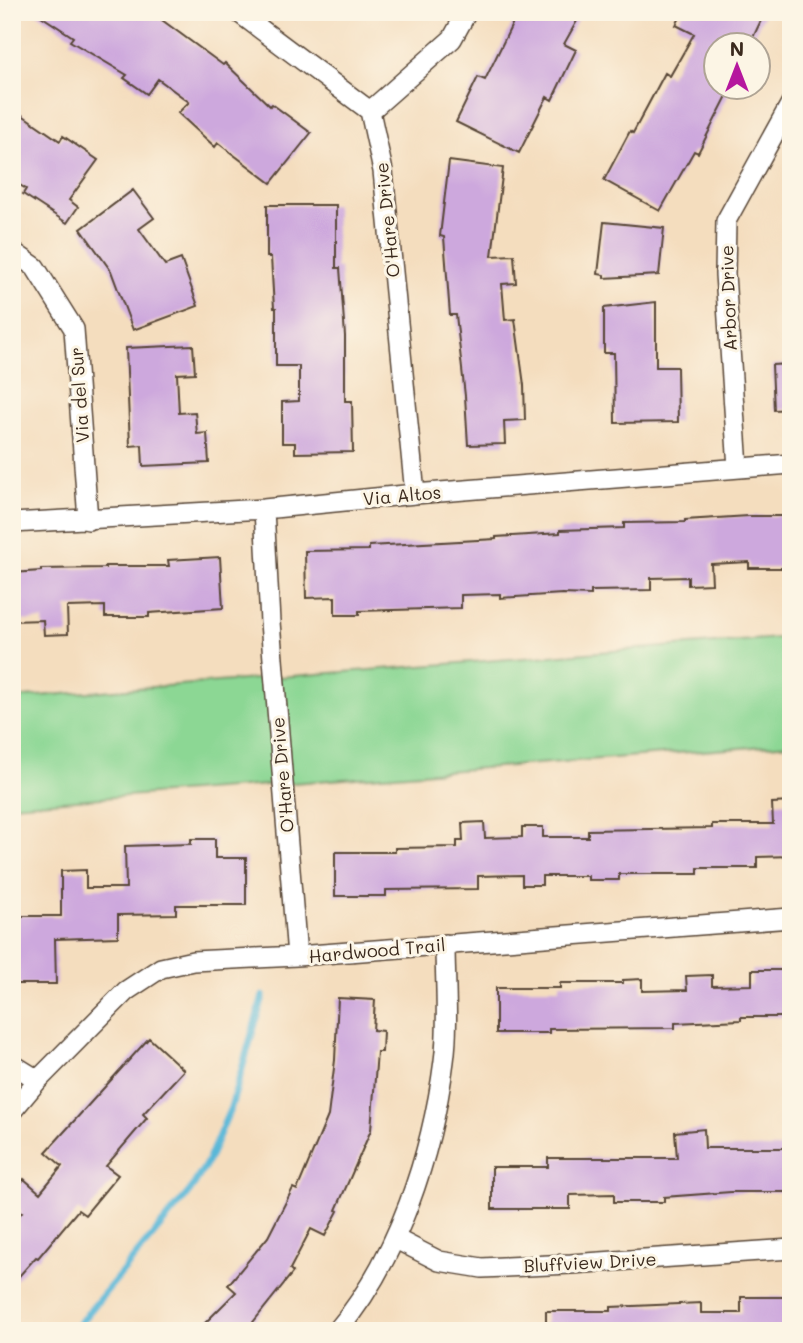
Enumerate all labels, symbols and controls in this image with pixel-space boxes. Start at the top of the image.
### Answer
north arrow [702,32,772,102]
text: N [730,36,744,61]
street label: O'Hare Drive [369,161,405,279]
street label: Arbor Drive [714,245,742,351]
street label: Via del Sur [64,346,94,444]
street label: Via Altos [362,480,442,510]
street label: O'Hare Drive [265,716,299,834]
street label: Hardwood Trail [308,932,446,968]
street label: Bluffview Drive [523,1247,657,1277]

